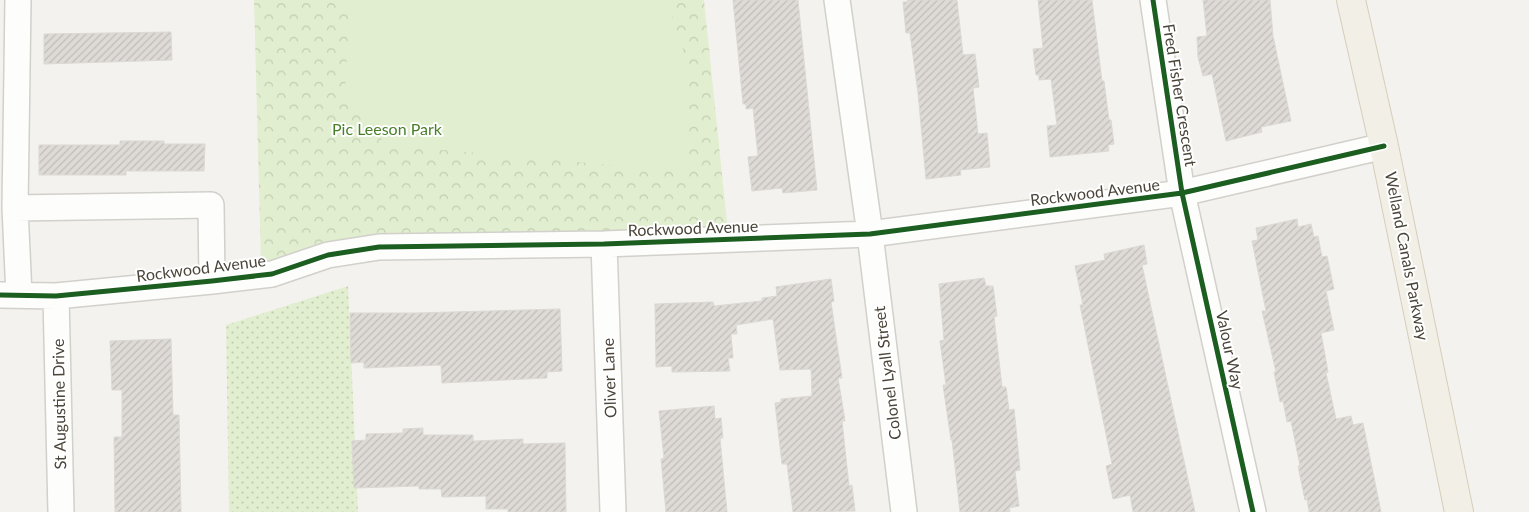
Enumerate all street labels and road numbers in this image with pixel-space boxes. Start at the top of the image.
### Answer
street label: Fred Fisher Crescent [1160,22,1201,168]
street label: Welland Canals Parkway [1382,170,1433,343]
street label: Rockwood Avenue [1029,174,1161,209]
street label: Rockwood Avenue [627,216,758,239]
street label: Rockwood Avenue [135,250,267,285]
street label: Colonel Lyall Street [869,305,904,441]
street label: Valour Way [1213,309,1248,392]
street label: St Augustine Drive [48,338,69,470]
street label: Oliver Lane [598,338,619,418]

